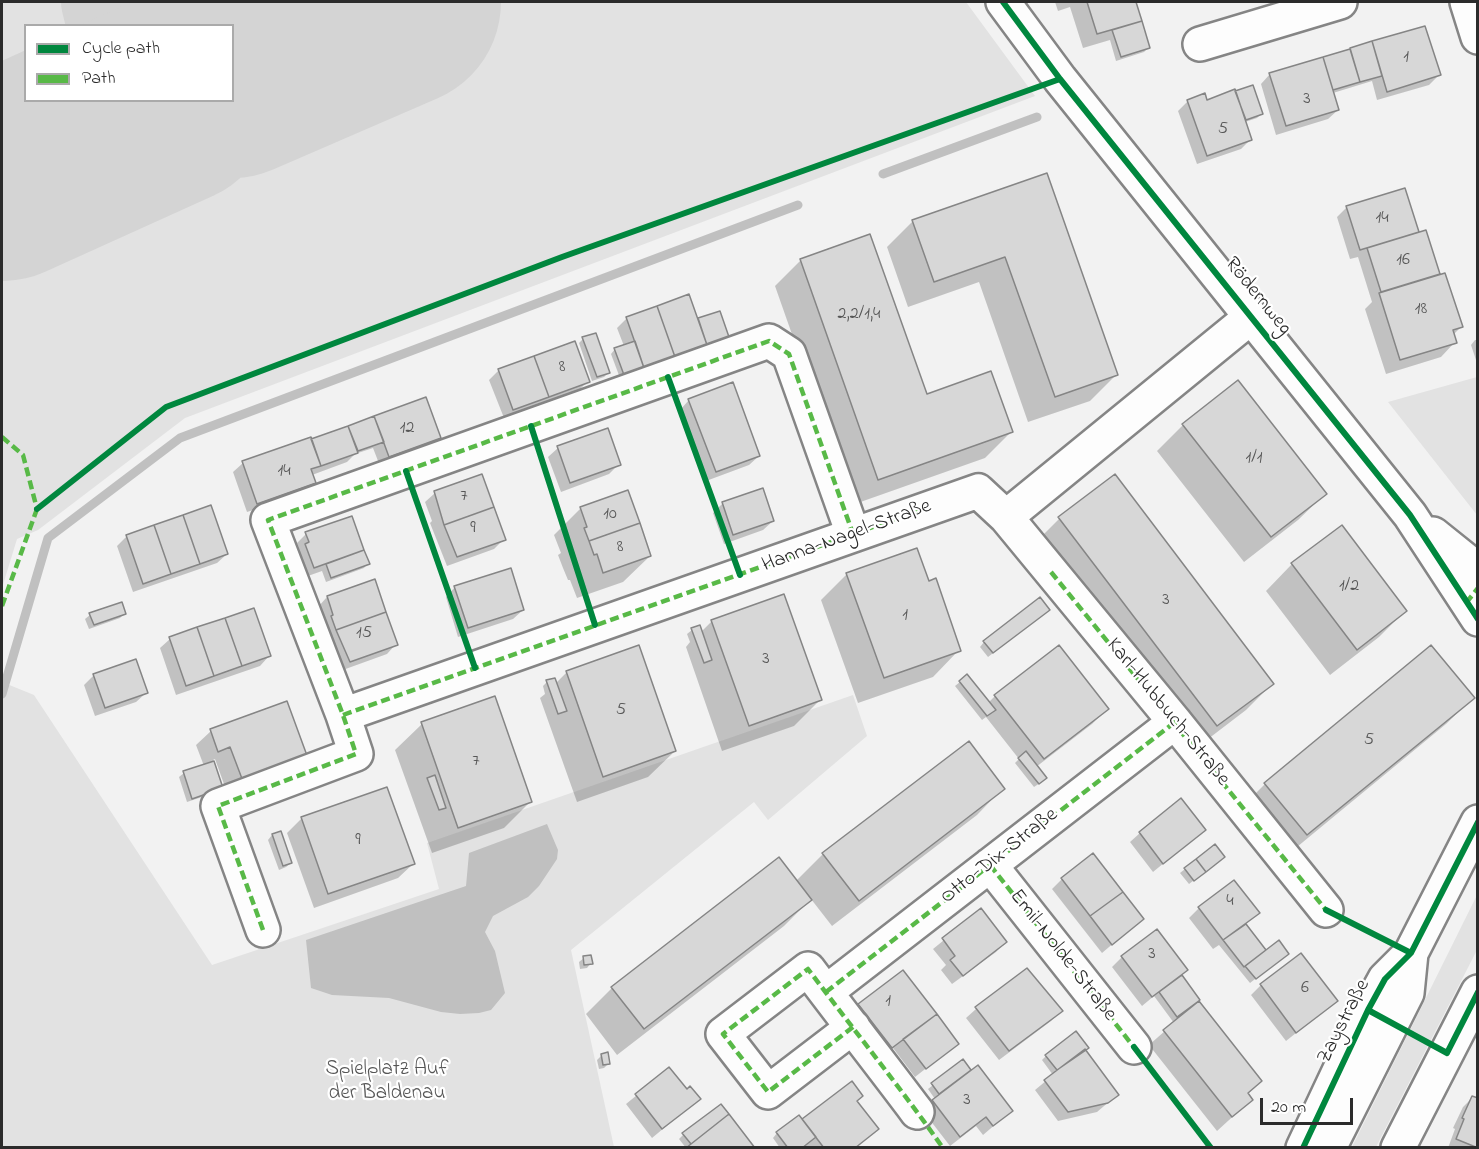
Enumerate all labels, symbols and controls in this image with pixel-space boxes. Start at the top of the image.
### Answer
legend [24,24,234,102]
text: Cycle path [82,36,160,62]
house number: 1 [1403,47,1409,69]
text: Path [82,66,116,92]
house number: 3 [1303,89,1311,111]
house number: 5 [1218,119,1228,141]
house number: 14 [1375,208,1389,230]
house number: 16 [1396,250,1410,272]
street label: Rödernweg [1218,253,1296,341]
house number: 18 [1415,299,1427,321]
house number: 2,2/1,4 [838,304,880,326]
house number: 8 [559,357,565,379]
house number: 12 [400,418,414,440]
house number: 1/1 [1245,448,1263,470]
house number: 14 [277,461,291,483]
house number: 7 [460,486,468,508]
street label: Hanna-Nagel-Straße [759,495,935,579]
house number: 10 [603,504,617,526]
house number: 9 [470,518,476,540]
house number: 8 [617,537,623,559]
house number: 1/2 [1339,576,1359,598]
house number: 3 [1162,590,1170,612]
house number: 1 [902,605,908,627]
house number: 15 [356,623,372,645]
street label: Karl-Hubbuch-Straße [1100,634,1234,792]
house number: 3 [762,649,770,671]
house number: 5 [616,700,626,722]
house number: 5 [1364,730,1374,752]
house number: 7 [472,751,480,773]
street label: Otto-Dix-Straße [936,803,1064,911]
house number: 9 [355,830,361,852]
street label: Emil-Nolde-Straße [1003,885,1121,1027]
house number: 4 [1226,891,1234,913]
house number: 3 [1148,944,1156,966]
street label: Zaystraße [1313,976,1377,1068]
house number: 6 [1301,978,1309,1000]
house number: 1 [885,991,891,1013]
park label: Spielplatz Auf der Baldenau [325,1058,449,1108]
scale bar [1263,1086,1356,1124]
house number: 3 [963,1090,971,1112]
text: 20 m [1271,1095,1306,1121]

